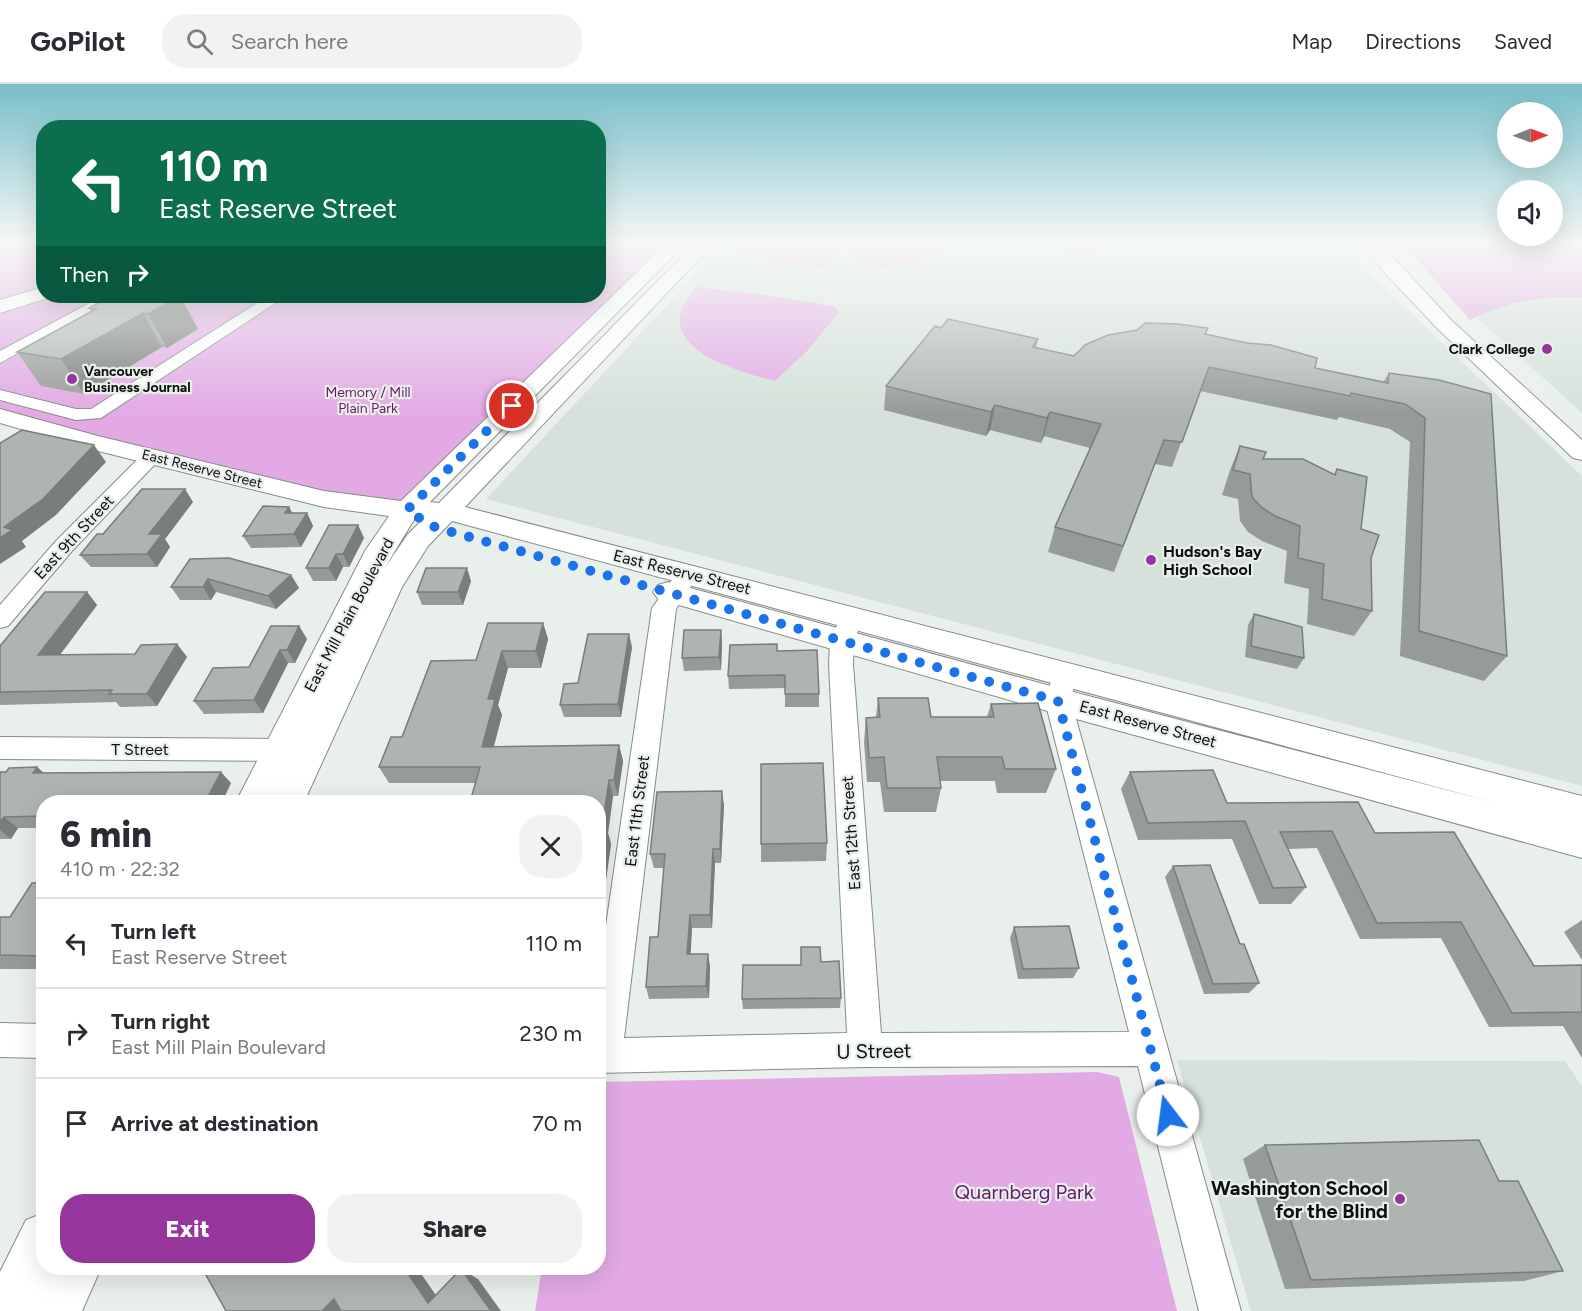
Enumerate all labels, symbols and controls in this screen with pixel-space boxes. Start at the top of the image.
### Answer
search box [162,14,582,68]
text: GoPilot [30,24,126,58]
icon: search [183,25,216,58]
text: Search here [231,28,348,55]
text: Map [1291,29,1332,54]
text: Directions [1365,29,1461,54]
text: Saved [1494,29,1552,54]
north arrow [1497,102,1563,168]
map controls [1497,102,1563,246]
text: 110 m [159,141,268,192]
icon: left [60,144,138,222]
button: sound [1497,180,1563,246]
text: East Reserve Street [159,192,397,225]
icon: right [121,258,154,291]
text: Then [60,261,109,288]
place label: Clark College [1449,341,1535,358]
marker: Clark College [1540,342,1554,356]
place label: Vancouver Business Journal [84,363,191,396]
marker: Vancouver Business Journal [65,372,79,386]
pin [486,380,537,431]
park label: Memory / Mill Plain Park [325,384,411,417]
icon: arrive [495,389,528,422]
street label: East Reserve Street [140,446,264,492]
street label: East 9th Street [30,491,118,583]
street label: East Mill Plain Boulevard [300,535,398,695]
place label: Hudson's Bay High School [1163,542,1263,579]
street label: East Reserve Street [611,546,753,598]
marker: Hudson's Bay High School [1144,553,1158,567]
street label: East Reserve Street [1077,697,1219,751]
street label: T Street [111,740,169,759]
street label: East 11th Street [621,754,653,868]
street label: East 12th Street [838,775,864,891]
text: 6 min [60,813,152,856]
button: close [519,815,582,878]
text: 410 m · 22:32 [60,857,180,881]
text: Turn left [111,918,197,945]
icon: left [60,927,93,960]
text: 110 m [526,930,582,957]
text: East Reserve Street [111,945,287,969]
text: Turn right [111,1008,210,1035]
icon: right [60,1017,93,1050]
text: 230 m [519,1020,582,1047]
text: East Mill Plain Boulevard [111,1035,326,1059]
street label: U Street [836,1038,912,1064]
position arrow [1136,1083,1200,1147]
icon: arrive [60,1107,93,1140]
text: Arrive at destination [111,1110,319,1137]
text: 70 m [532,1110,582,1137]
place label: Washington School for the Blind [1211,1176,1388,1223]
park label: Quarnberg Park [955,1180,1094,1204]
marker: Washington School for the Blind [1393,1192,1407,1206]
button: Exit [60,1194,315,1263]
button: Share [327,1194,582,1263]

